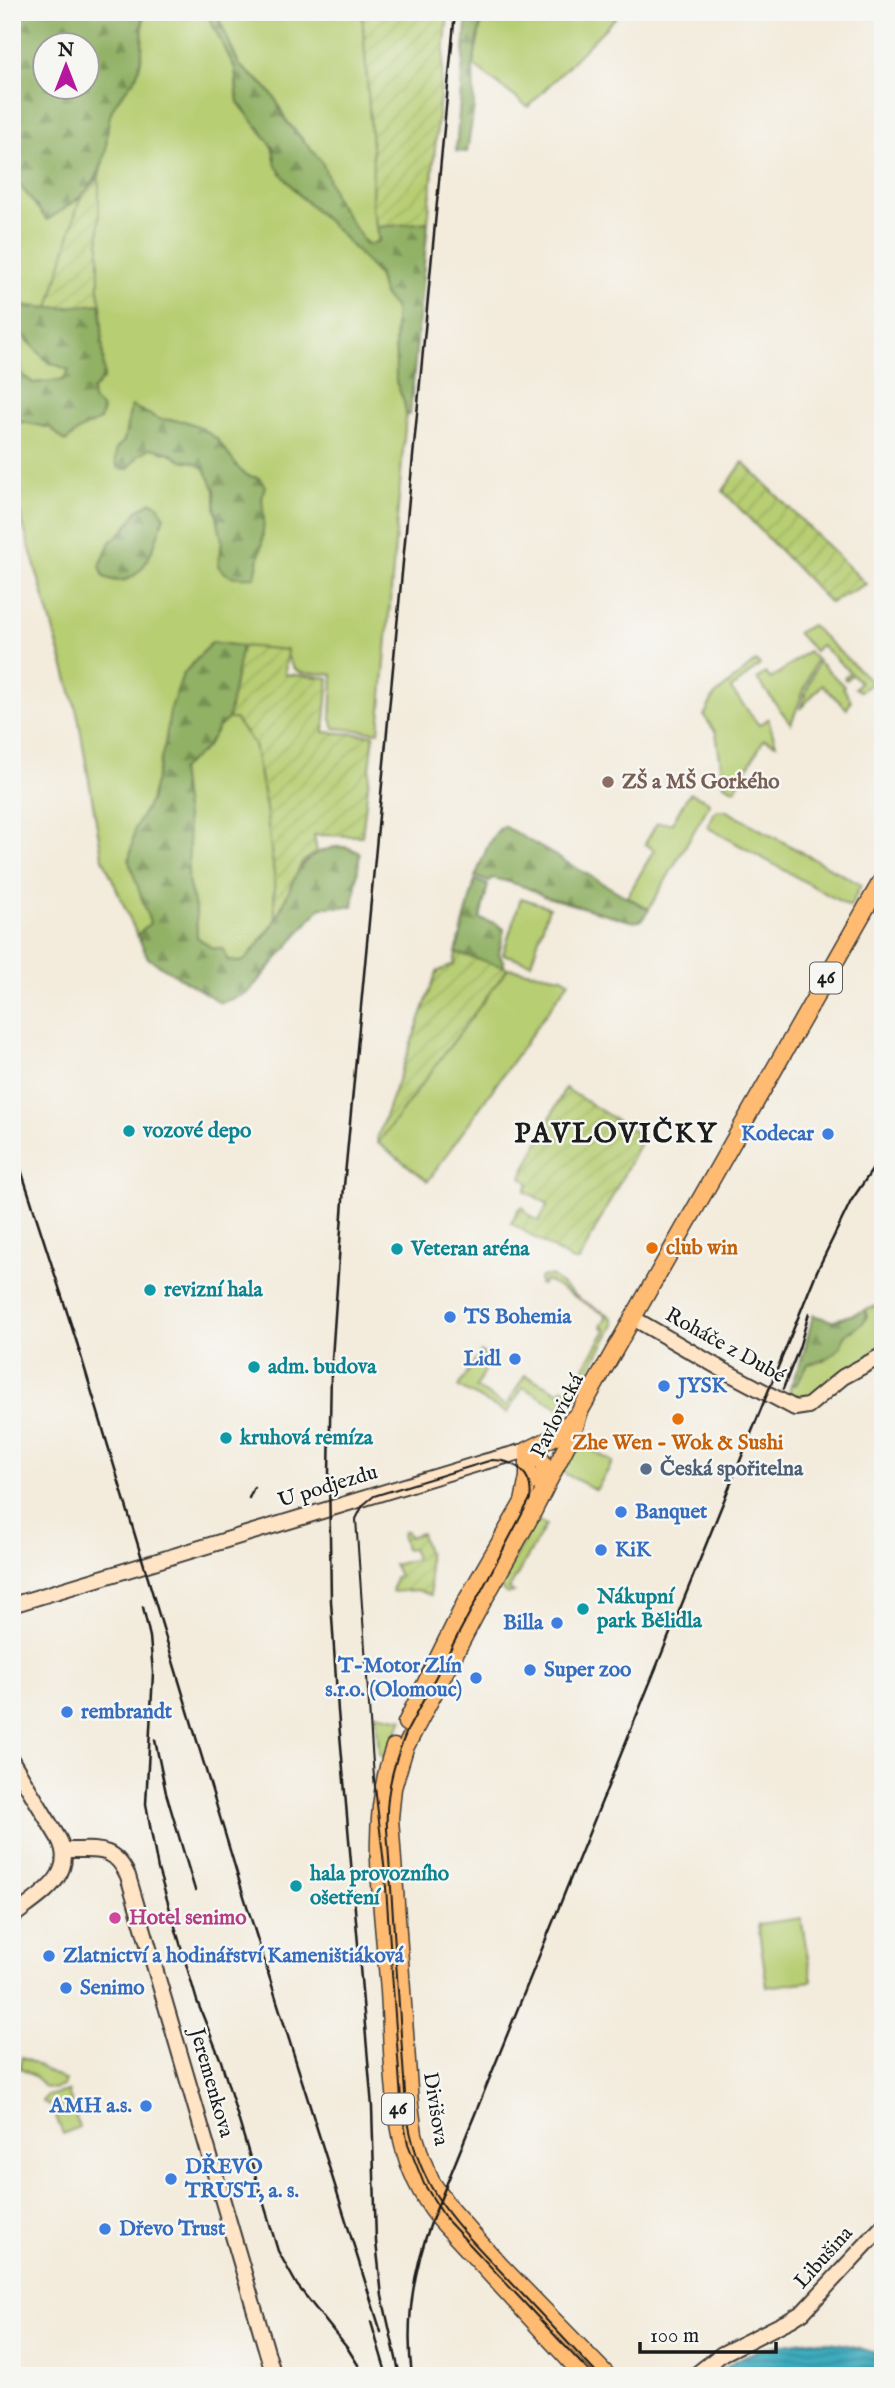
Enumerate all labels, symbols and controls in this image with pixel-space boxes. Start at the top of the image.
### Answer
north arrow [32,32,102,102]
text: N [57,39,75,63]
place label: ZŠ a MŠ Gorkého [622,768,780,796]
marker: ZŠ a MŠ Gorkého [600,774,616,790]
road number: 46 [810,962,842,994]
district label: PAVLOVIČKY [514,1116,718,1152]
place label: vozové depo [142,1118,252,1145]
place label: Kodecar [741,1121,814,1148]
marker: vozové depo [121,1123,137,1139]
marker: Kodecar [820,1126,836,1142]
place label: club win [666,1235,738,1262]
place label: Veteran aréna [410,1236,530,1263]
marker: club win [644,1240,660,1256]
marker: Veteran aréna [389,1241,405,1257]
place label: revizní hala [164,1277,263,1304]
marker: revizní hala [142,1282,158,1298]
street label: Roháče z Dubé [660,1302,790,1390]
place label: TS Bohemia [463,1304,572,1331]
marker: TS Bohemia [442,1309,458,1325]
place label: Lidl [464,1346,502,1373]
marker: Lidl [507,1351,523,1367]
place label: adm. budova [268,1354,377,1381]
marker: adm. budova [246,1359,262,1375]
street label: Pavlovická [525,1369,591,1463]
place label: JYSK [675,1373,728,1400]
marker: JYSK [656,1378,672,1394]
marker: Zhe Wen - Wok & Sushi [670,1411,686,1427]
place label: kruhová remíza [239,1425,374,1452]
marker: kruhová remíza [218,1430,234,1446]
place label: Zhe Wen - Wok & Sushi [573,1430,784,1457]
place label: Česká spořitelna [660,1455,804,1483]
street label: U podjezdu [275,1459,381,1515]
marker: Česká spořitelna [638,1461,654,1477]
place label: Banquet [635,1499,708,1526]
marker: Banquet [613,1504,629,1520]
place label: KiK [615,1537,652,1564]
marker: KiK [593,1542,609,1558]
place label: Nákupní park Bělidla [596,1584,703,1635]
marker: Nákupní park Bělidla [575,1601,591,1617]
place label: Billa [503,1610,544,1637]
marker: Billa [549,1615,565,1631]
place label: T-Motor Zlín s.r.o. (Olomouc) [325,1653,462,1704]
place label: Super zoo [544,1657,632,1684]
marker: Super zoo [522,1662,538,1678]
marker: T-Motor Zlín s.r.o. (Olomouc) [468,1670,484,1686]
place label: rembrandt [81,1699,173,1726]
marker: rembrandt [59,1704,75,1720]
place label: hala provozního ošetření [309,1861,450,1912]
marker: hala provozního ošetření [288,1878,304,1894]
place label: Hotel senimo [129,1905,247,1932]
marker: Hotel senimo [107,1910,123,1926]
place label: Zlatnictví a hodinářství Kameništiáková [63,1943,405,1970]
marker: Zlatnictví a hodinářství Kameništiáková [41,1948,57,1964]
place label: Senimo [80,1975,145,2002]
marker: Senimo [58,1980,74,1996]
street label: Jeremenkova [182,2023,240,2142]
street label: Divišova [416,2070,454,2149]
place label: AMH a.s. [49,2093,132,2120]
road number: 46 [382,2094,414,2124]
marker: AMH a.s. [138,2098,154,2114]
place label: DŘEVO TRUST, a. s. [184,2153,299,2205]
marker: DŘEVO TRUST, a. s. [163,2171,179,2187]
place label: Dřevo Trust [119,2216,226,2243]
street label: Libušina [789,2220,860,2295]
marker: Dřevo Trust [97,2221,113,2237]
scale bar [640,2311,776,2355]
text: 100 m [650,2323,699,2350]

